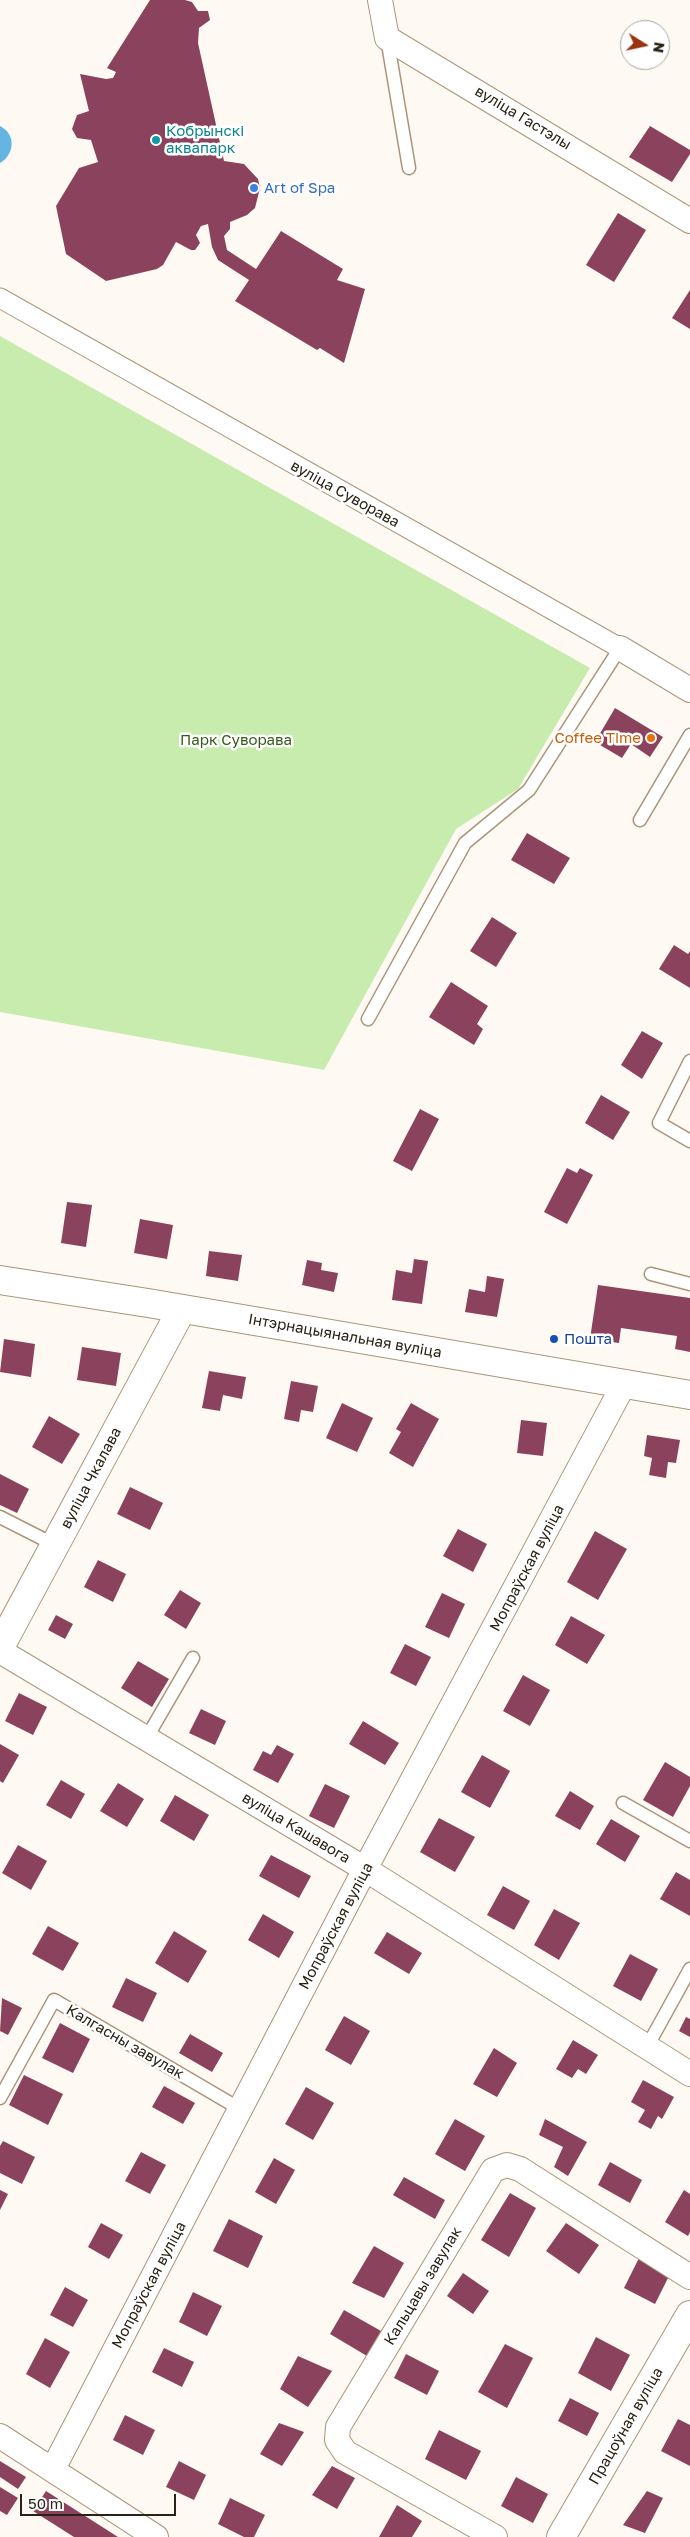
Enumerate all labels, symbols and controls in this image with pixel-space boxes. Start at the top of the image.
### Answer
north arrow [620,20,670,70]
text: N [650,41,669,54]
street label: вуліца Гастэлы [472,82,574,154]
place label: Кобрынскі аквапарк [166,122,244,157]
marker: Кобрынскі аквапарк [150,134,162,146]
place label: Art of Spa [264,179,335,197]
marker: Art of Spa [248,182,260,194]
street label: вуліца Суворава [288,457,402,531]
place label: Coffee Time [555,729,641,747]
park label: Парк Суворава [180,731,292,749]
marker: Coffee Time [645,732,657,744]
street label: Інтэрнацыянальная вуліца [247,1310,443,1362]
place label: Пошта [564,1330,612,1348]
marker: Пошта [548,1333,560,1345]
street label: вуліца Чкалава [57,1424,125,1532]
street label: Мопраўская вуліца [486,1502,568,1634]
street label: вуліца Кашавога [239,1789,353,1867]
street label: Мопраўская вуліца [295,1860,377,1992]
street label: Калгасны завулак [63,2001,187,2083]
street label: Мопраўская вуліца [108,2219,190,2351]
street label: Кальцавы завулак [381,2223,465,2349]
street label: Працоўная вуліца [585,2364,667,2488]
scale bar [22,2484,179,2516]
text: 50 m [28,2494,63,2512]

